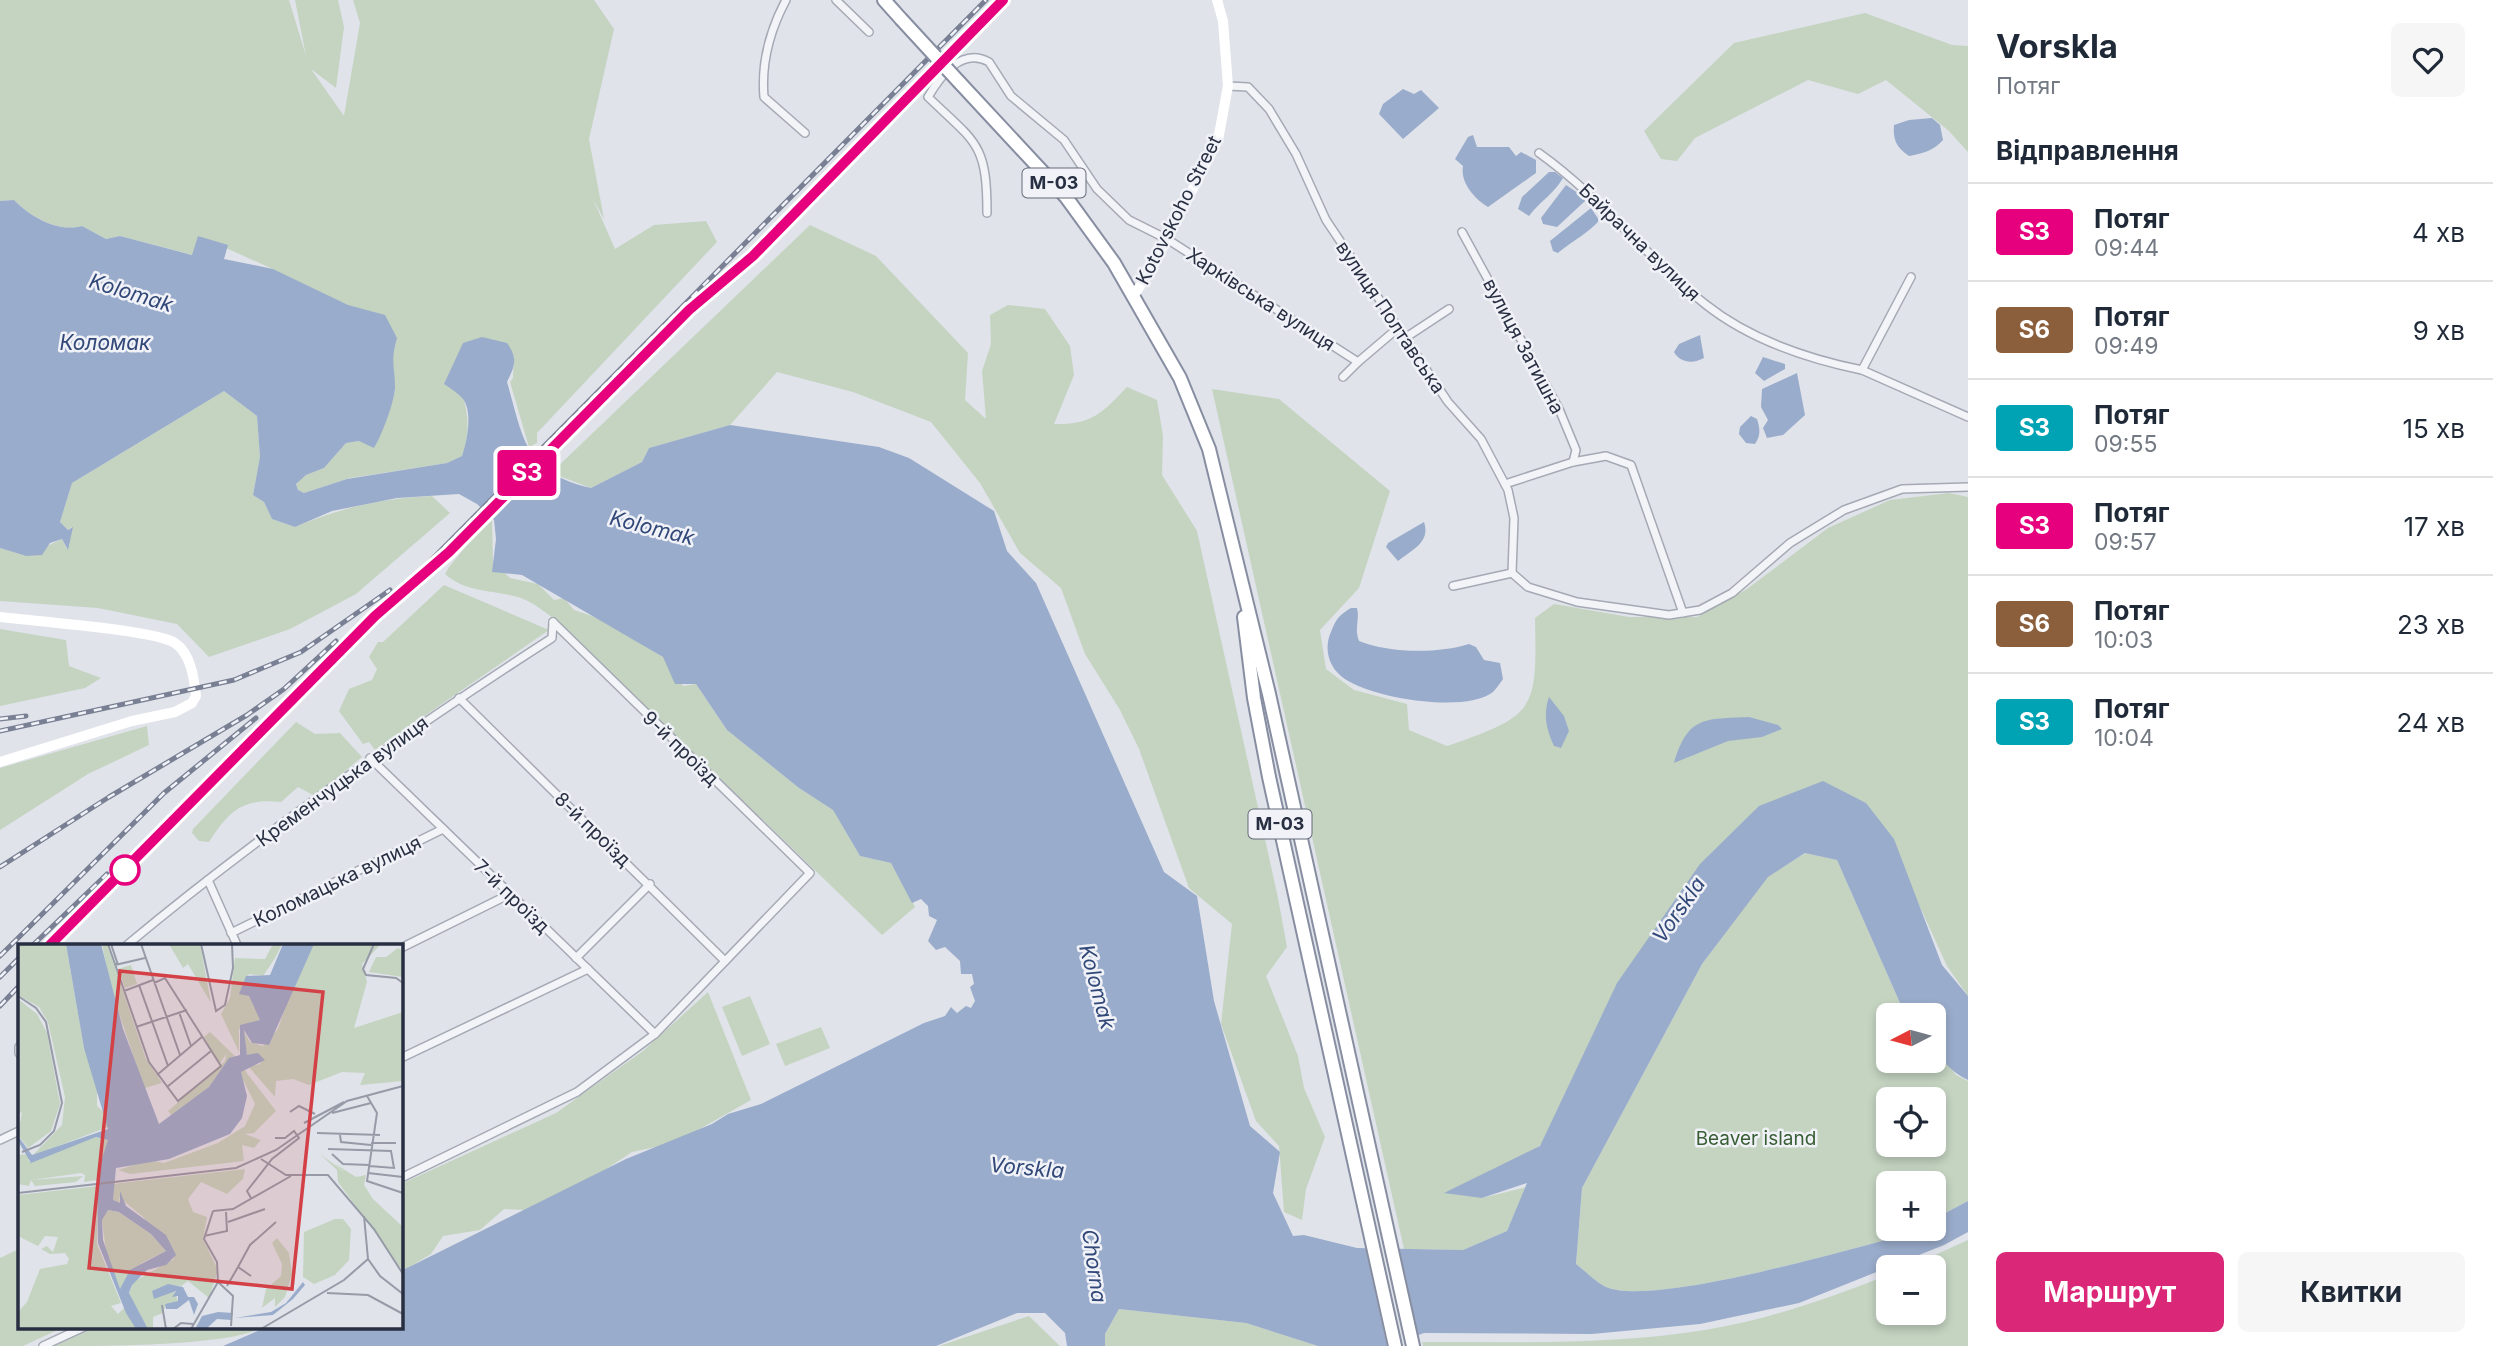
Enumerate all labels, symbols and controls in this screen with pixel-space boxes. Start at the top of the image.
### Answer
button: heart [2391,23,2465,97]
text: Vorskla [1996,26,2118,66]
text: Потяг [1996,72,2060,100]
street label: Kotovskoho Street [1131,132,1226,289]
text: Відправлення [1996,135,2179,166]
road number: М-03 [1023,168,1086,198]
street label: Байрачна вулиця [1574,179,1705,306]
text: Потяг [2094,203,2169,234]
text: S3 [2019,217,2050,246]
text: 4 хв [2412,217,2465,248]
text: 09:44 [2094,234,2159,262]
street label: вулиця Полтавська [1331,237,1450,398]
street label: Харківська вулиця [1182,243,1339,356]
water label: Kolomak [86,268,177,317]
street label: вулиця Затишна [1478,275,1569,418]
text: Потяг [2094,301,2169,332]
text: S6 [2019,315,2050,344]
text: 9 хв [2413,315,2465,346]
water label: Коломак [59,330,151,355]
text: 09:49 [2094,332,2159,360]
text: Потяг [2094,399,2169,430]
text: S3 [2019,413,2050,442]
text: 15 хв [2402,413,2465,444]
text: 09:55 [2094,430,2157,458]
line badge: S3 [496,450,558,496]
text: S3 [511,458,543,487]
text: Потяг [2094,497,2169,528]
water label: Kolomak [607,505,698,550]
text: S3 [2019,511,2050,540]
text: 17 хв [2404,511,2465,542]
text: 09:57 [2094,528,2156,556]
text: Потяг [2094,595,2169,626]
text: S6 [2019,609,2050,638]
text: 23 хв [2397,609,2465,640]
text: 10:03 [2094,626,2153,654]
text: Потяг [2094,693,2169,724]
street label: 9-й проїзд [638,706,724,790]
text: S3 [2019,707,2050,736]
text: 24 хв [2397,707,2465,738]
street label: Кременчуцька вулиця [252,711,433,851]
text: 10:04 [2094,724,2154,752]
street label: 8-й проїзд [550,787,636,871]
road number: М-03 [1248,810,1312,838]
street label: Коломацька вулиця [250,831,425,932]
unlabelled marker [110,855,140,885]
street label: 7-й проїзд [469,855,554,938]
water label: Vorskla [1647,872,1710,947]
water label: Kolomak [1074,942,1121,1032]
inset map [18,944,402,1328]
north arrow [1876,1003,1946,1073]
map controls [1876,1003,1946,1325]
button: locate [1876,1087,1946,1157]
park label: Beaver island [1696,1127,1816,1150]
water label: Vorskla [989,1152,1065,1183]
button: + [1876,1171,1946,1241]
water label: Chorna [1077,1228,1112,1304]
button: Маршрут [1996,1252,2224,1332]
button: Квитки [2238,1252,2465,1332]
button: − [1876,1255,1946,1325]

